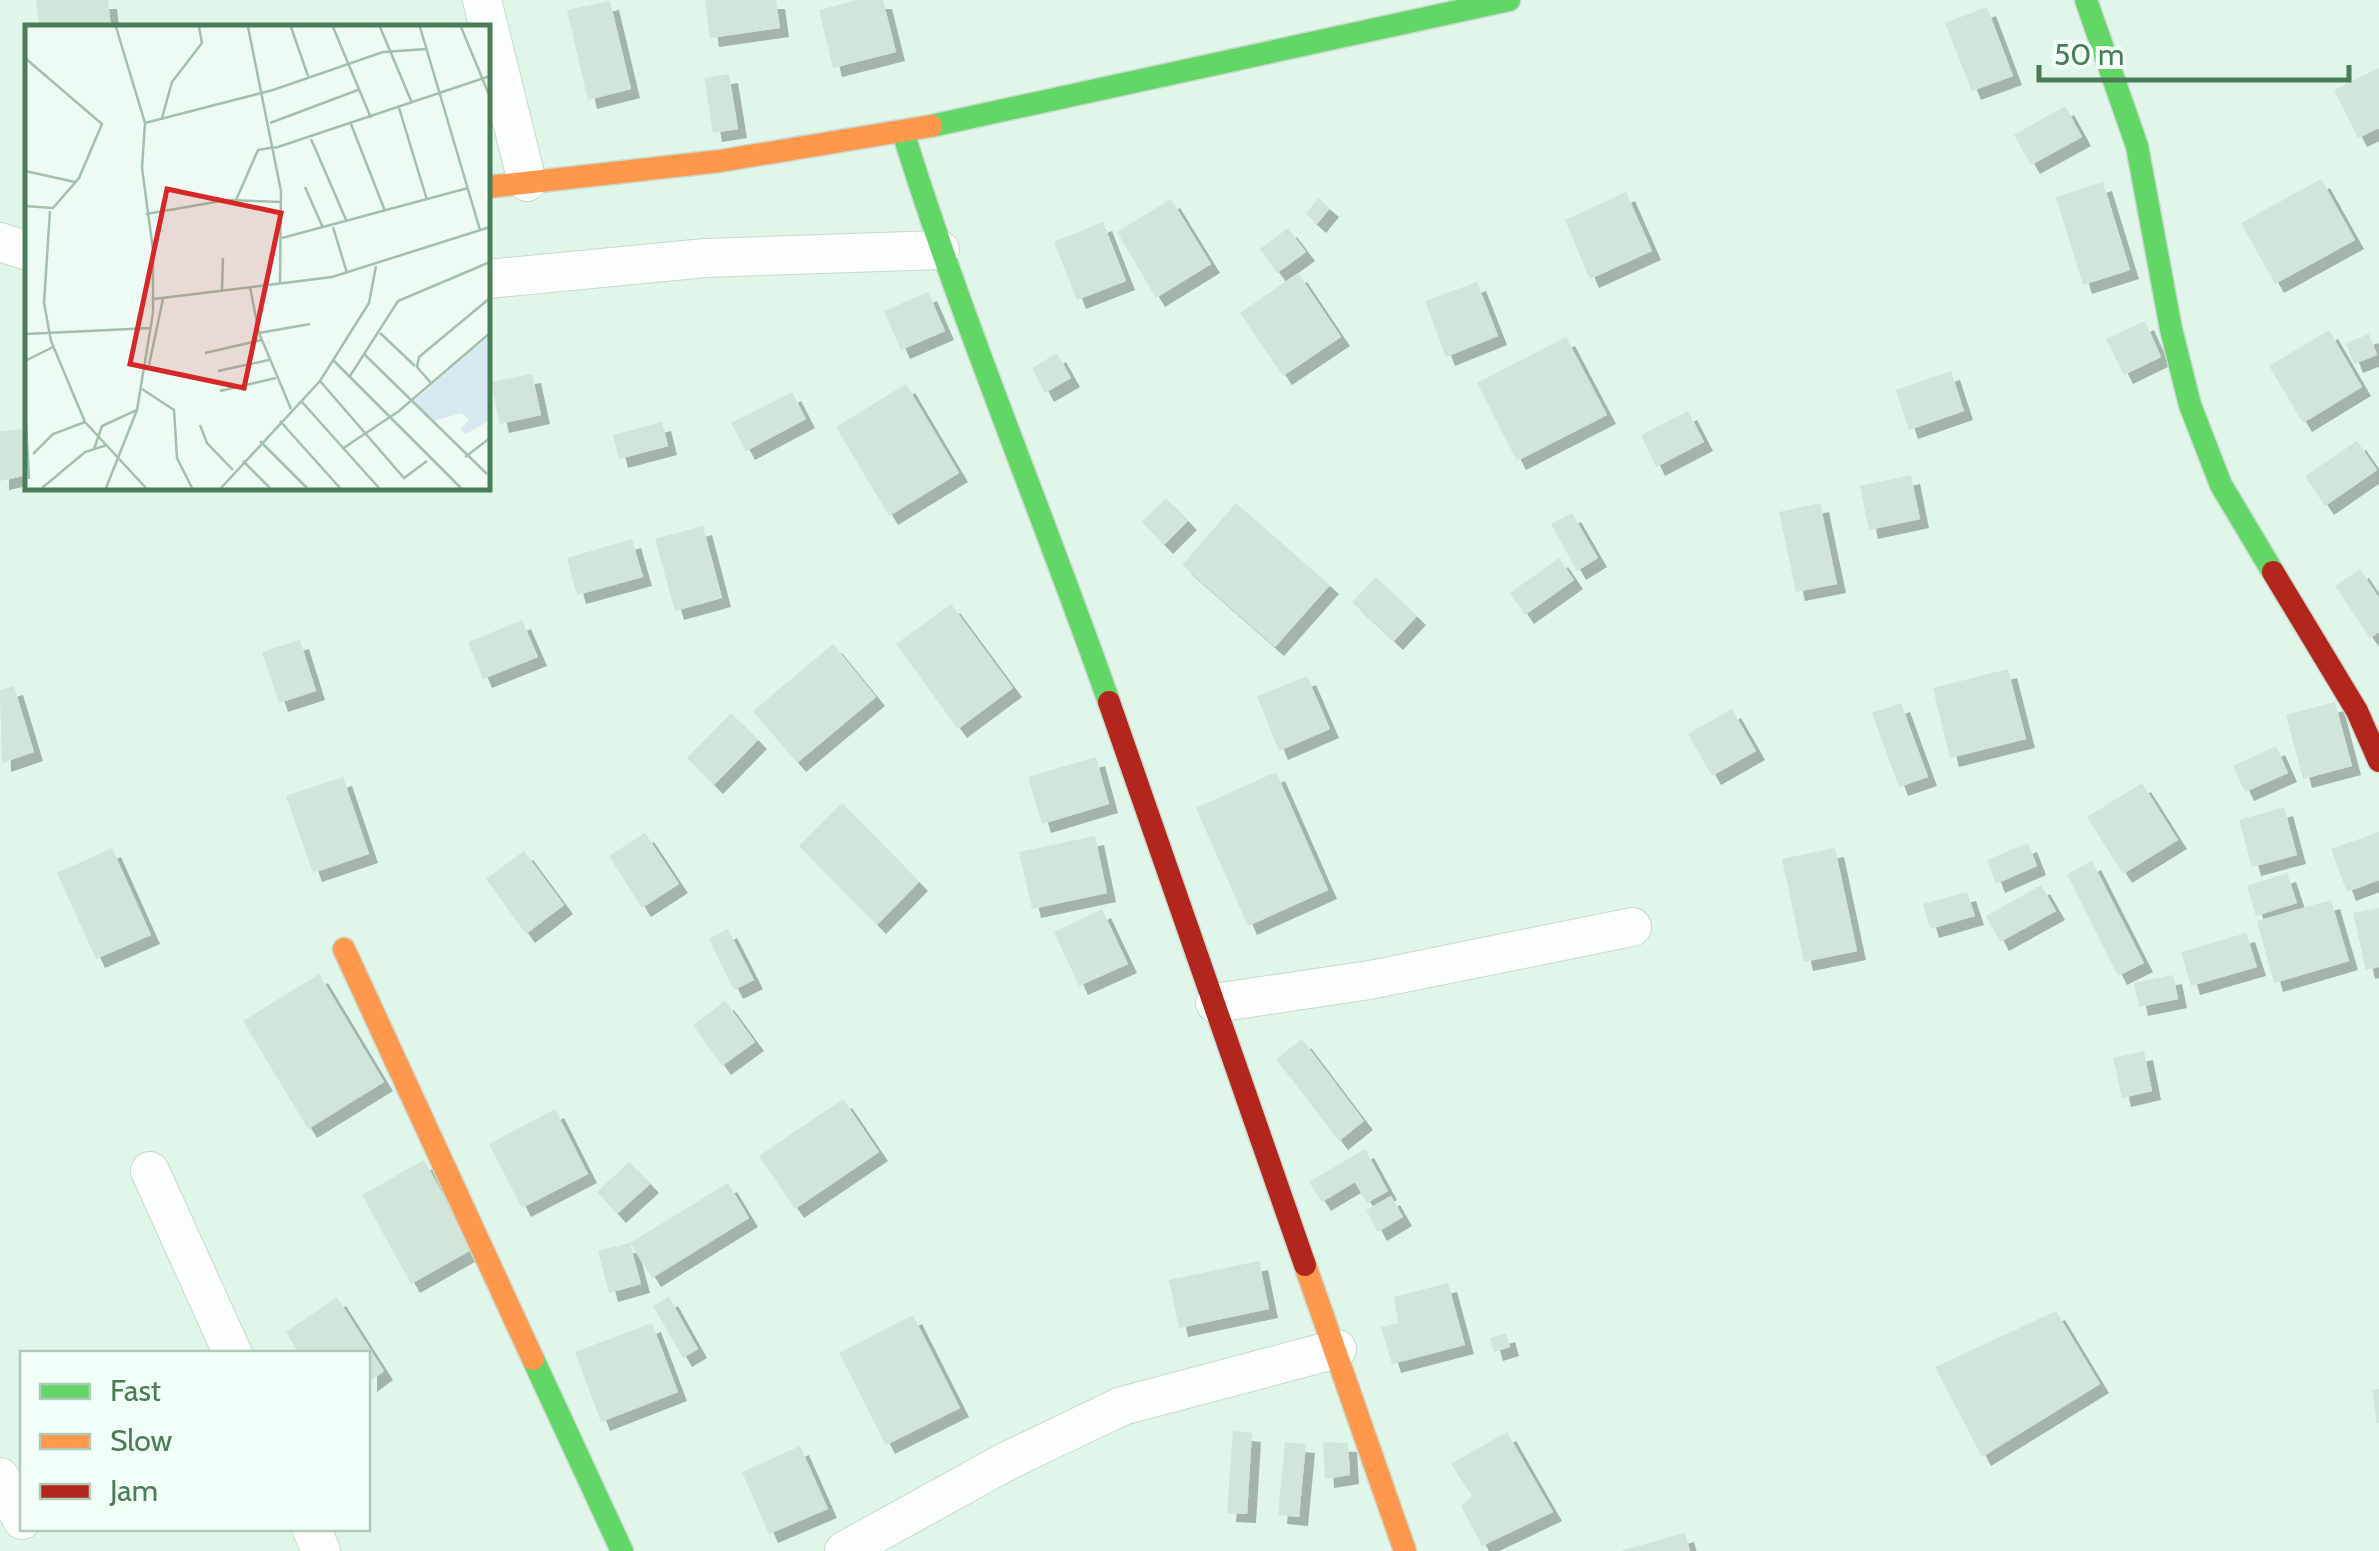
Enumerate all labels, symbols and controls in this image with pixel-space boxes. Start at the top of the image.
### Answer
scale bar [2039,20,2349,82]
inset map [25,25,490,490]
text: 50 m [2054,36,2124,73]
legend [20,1351,370,1531]
text: Fast [110,1372,161,1409]
text: Slow [110,1422,173,1459]
text: Jam [109,1472,158,1509]

